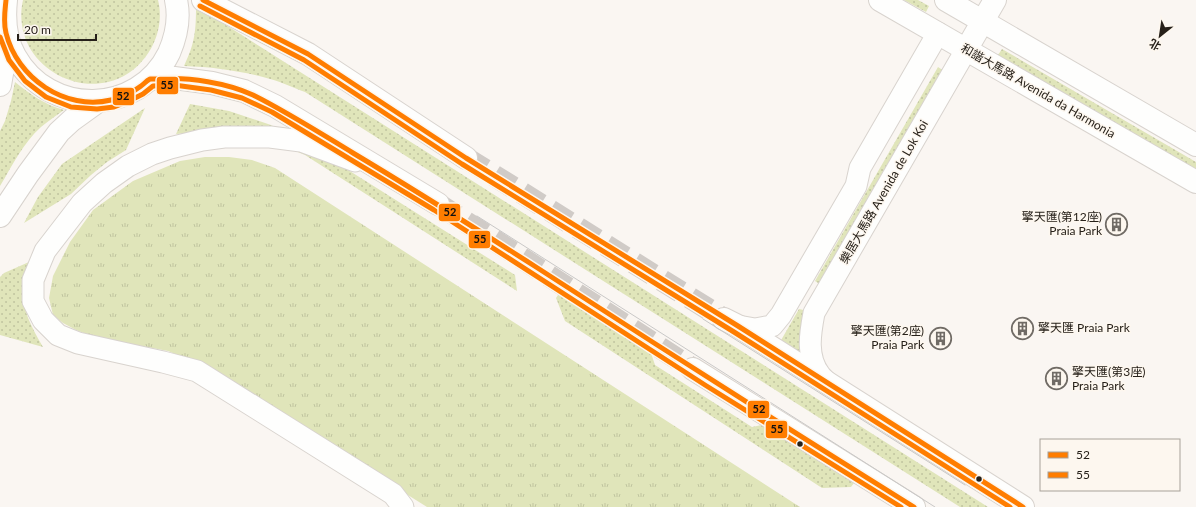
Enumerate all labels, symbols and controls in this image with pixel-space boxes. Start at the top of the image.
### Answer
scale bar [18,16,96,42]
north arrow [1140,16,1180,56]
text: 20 m [24,22,51,37]
text: 北 [1147,37,1163,53]
street label: 和諧大馬路 Avenida da Harmonia [958,40,1118,141]
line badge: 55 [156,76,179,95]
text: 55 [161,78,173,91]
line badge: 52 [112,87,135,106]
text: 52 [117,89,129,102]
street label: 樂居大馬路 Avenida de Lok Koi [836,117,931,266]
line badge: 52 [438,203,461,222]
text: 52 [444,205,456,218]
place label: 擎天匯(第12座) Praia Park [1022,209,1103,238]
building icon: 擎天匯(第12座) Praia Park [1104,211,1130,237]
line badge: 55 [468,230,491,249]
text: 55 [474,232,486,245]
building icon: 擎天匯 Praia Park [1010,315,1036,341]
place label: 擎天匯 Praia Park [1038,320,1131,335]
place label: 擎天匯(第2座) Praia Park [851,323,925,352]
building icon: 擎天匯(第2座) Praia Park [927,325,953,351]
place label: 擎天匯(第3座) Praia Park [1072,364,1145,393]
building icon: 擎天匯(第3座) Praia Park [1043,366,1069,392]
line badge: 52 [747,400,770,419]
text: 52 [753,402,765,415]
line badge: 55 [765,420,788,439]
text: 55 [771,422,783,435]
unlabelled marker [795,439,805,449]
legend [1040,439,1180,491]
text: 52 [1076,447,1090,462]
text: 55 [1076,467,1090,482]
unlabelled marker [974,474,984,484]

